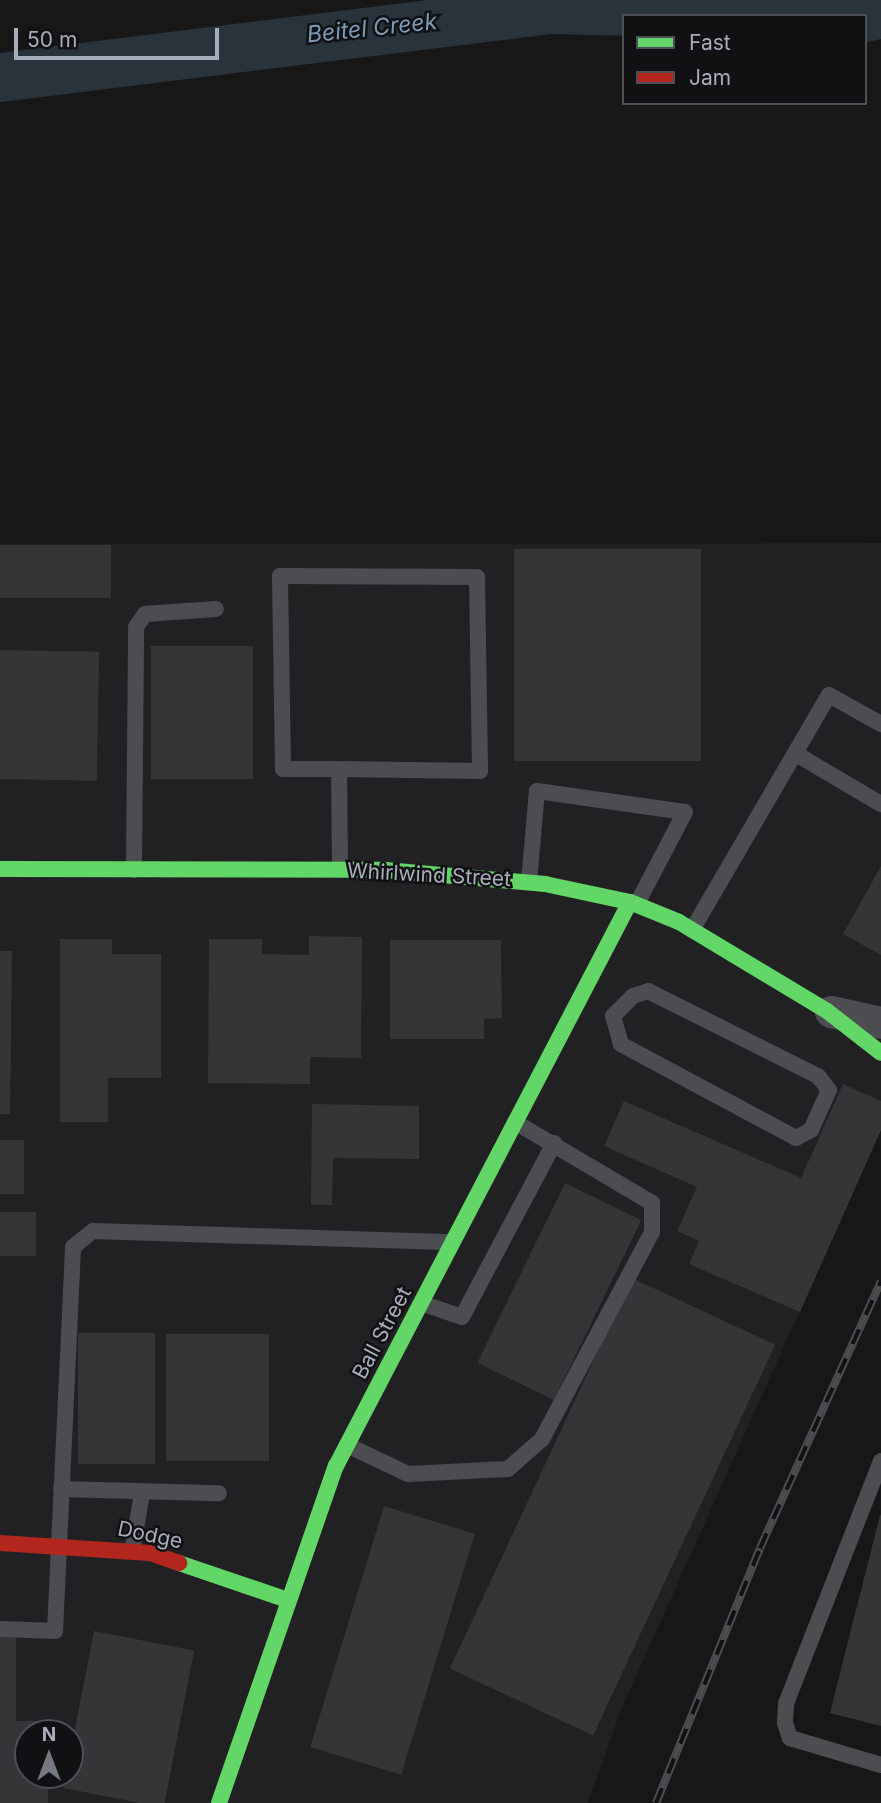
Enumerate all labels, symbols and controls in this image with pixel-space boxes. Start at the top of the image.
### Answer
water label: Beitel Creek [306,7,438,49]
scale bar [18,14,222,58]
legend [622,14,867,105]
text: 50 m [27,27,77,52]
text: Fast [689,30,731,55]
text: Jam [689,65,731,90]
street label: Whirlwind Street [346,858,512,892]
street label: Ball Street [347,1283,417,1383]
street label: Dodge [115,1516,185,1554]
north arrow [14,1719,84,1789]
text: N [42,1723,56,1746]

